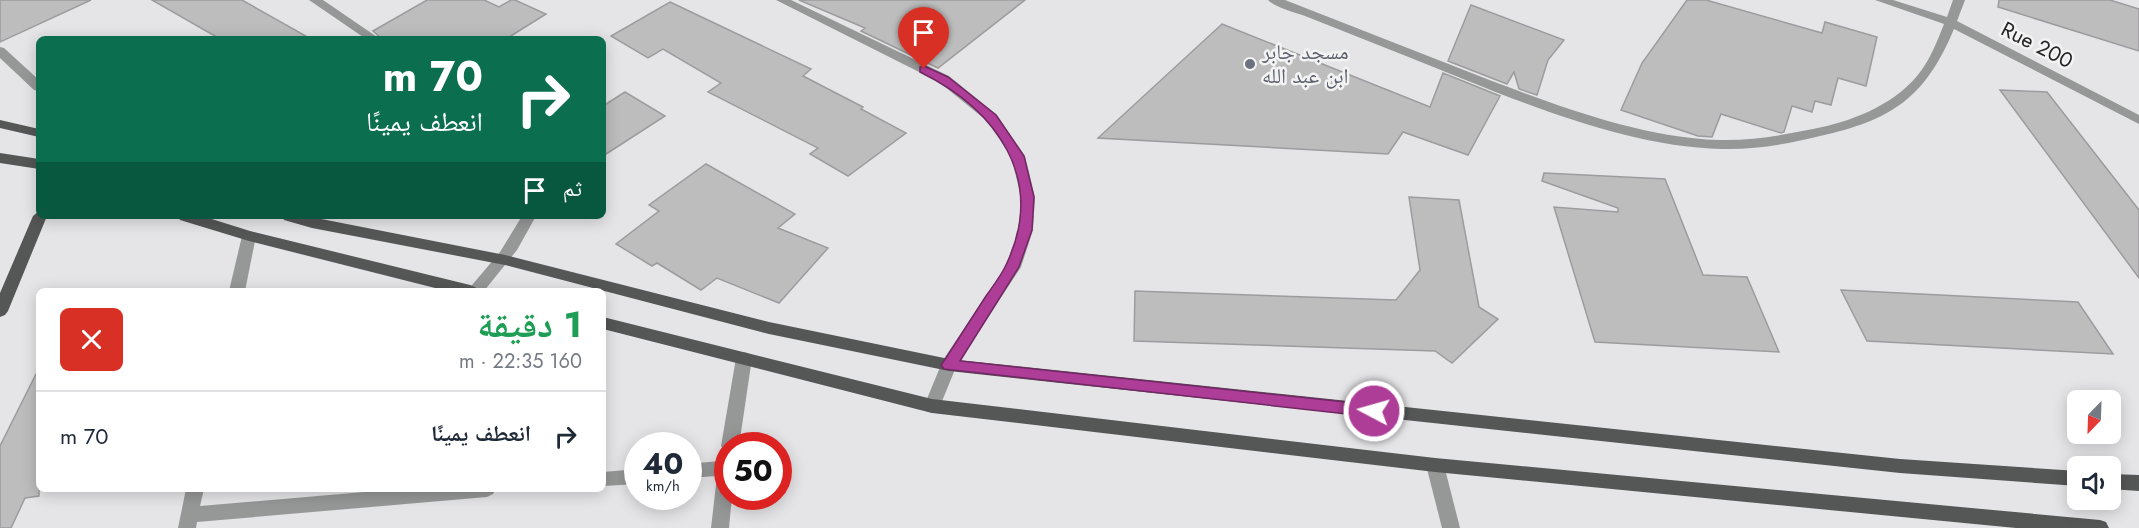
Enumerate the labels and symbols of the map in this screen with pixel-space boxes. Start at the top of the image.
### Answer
pin [898,7,949,69]
street label: Rue 200 [1996,14,2078,76]
place label: مسجد جابر ابن عبد الله [1261,37,1349,91]
marker: مسجد جابر ابن عبد الله [1243,57,1257,71]
position arrow [1342,379,1406,443]
north arrow [2067,390,2121,444]
speed limit sign: 50 [714,432,792,510]

